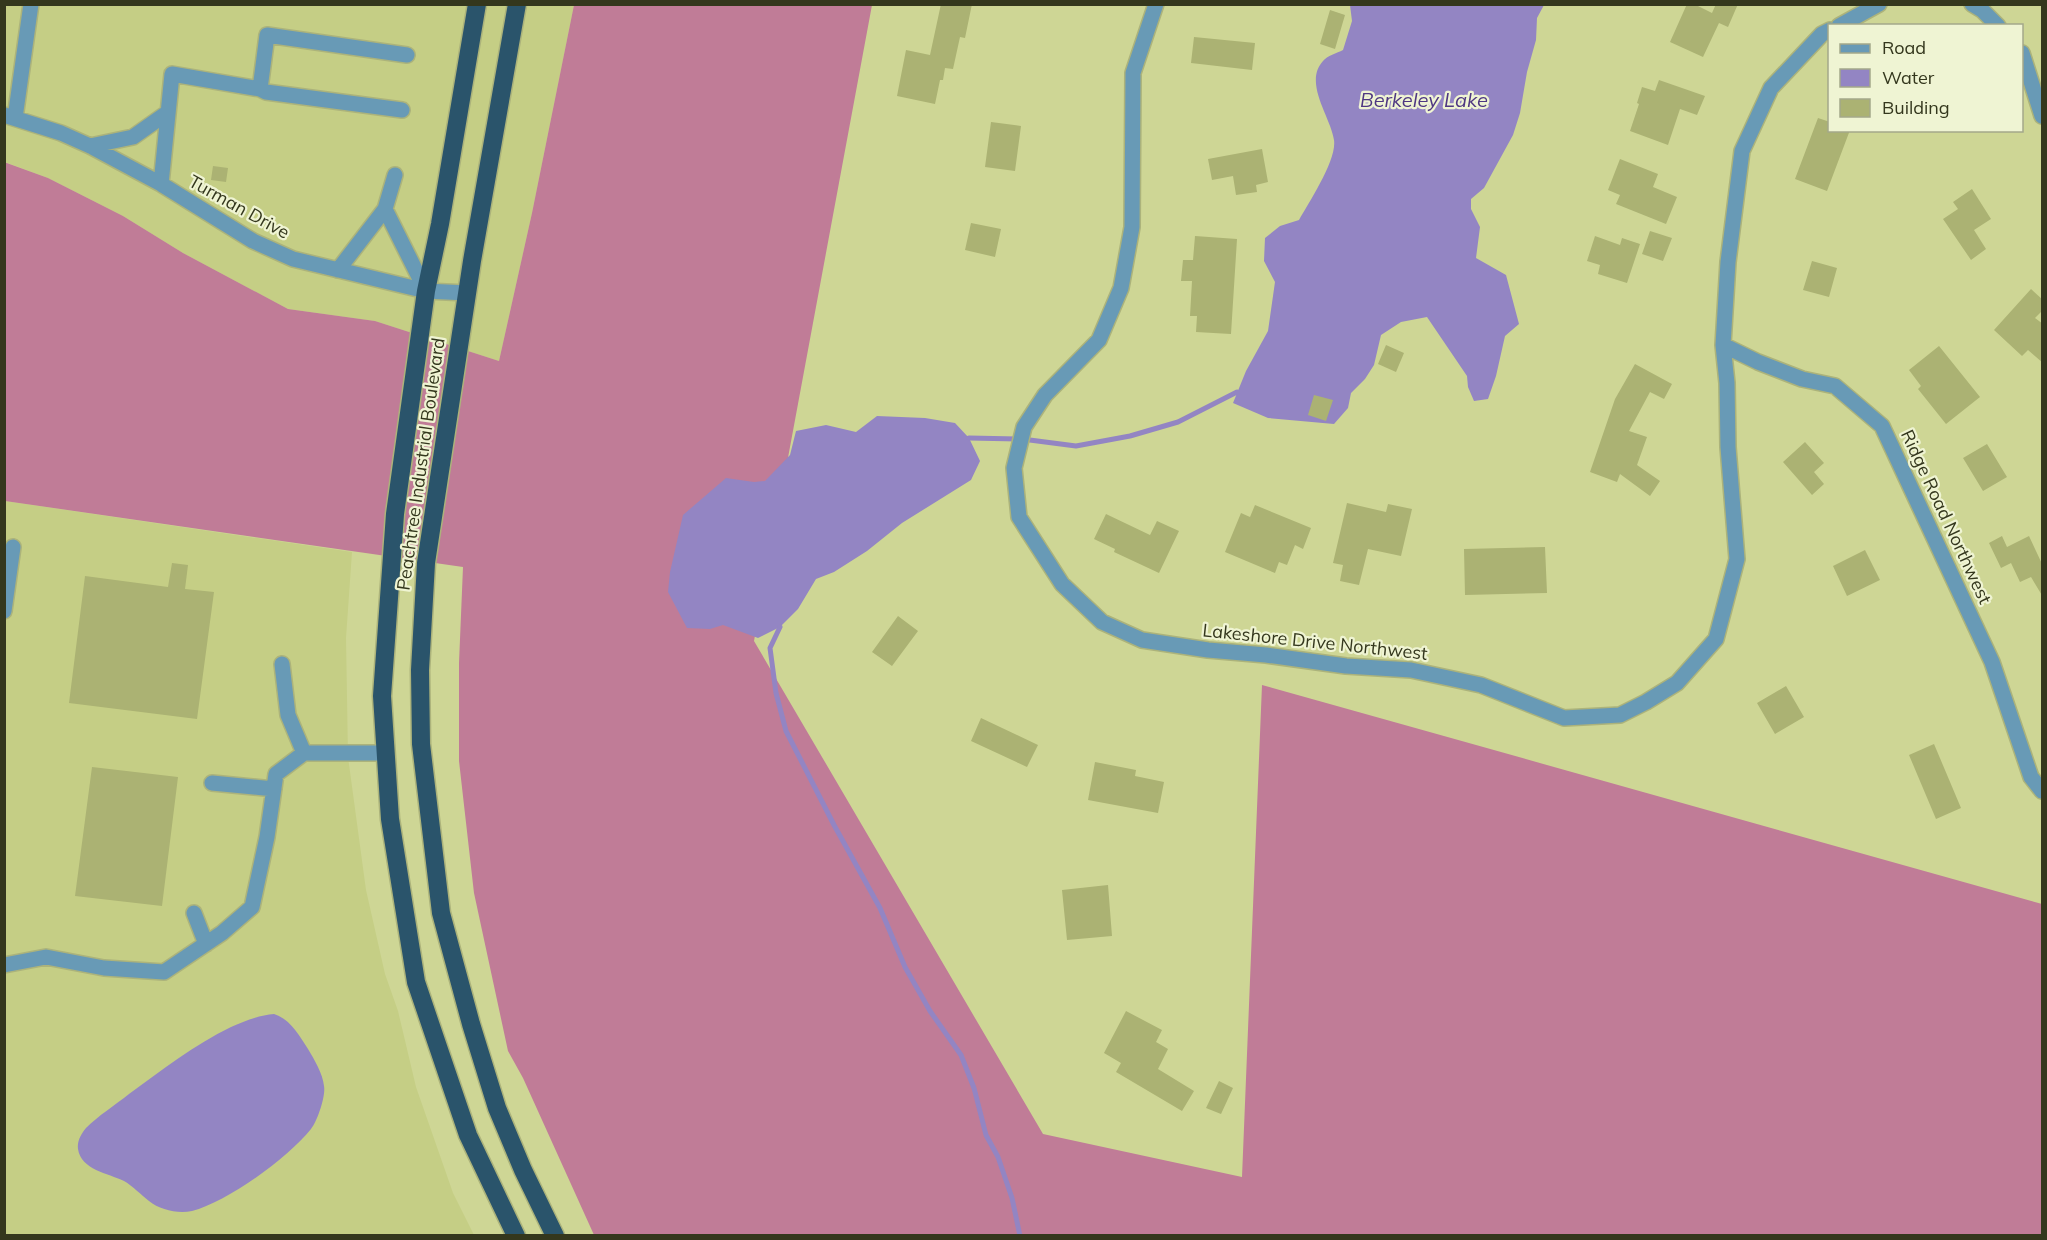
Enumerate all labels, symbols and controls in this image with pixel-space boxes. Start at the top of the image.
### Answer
legend [1828,24,2023,132]
text: Road [1882,36,1926,59]
text: Water [1882,66,1935,89]
water label: Berkeley Lake [1360,87,1488,112]
text: Building [1882,96,1950,119]
street label: Turman Drive [185,169,294,244]
street label: Peachtree Industrial Boulevard [391,336,450,592]
street label: Ridge Road Northwest [1896,426,1997,608]
street label: Lakeshore Drive Northwest [1201,618,1429,665]

